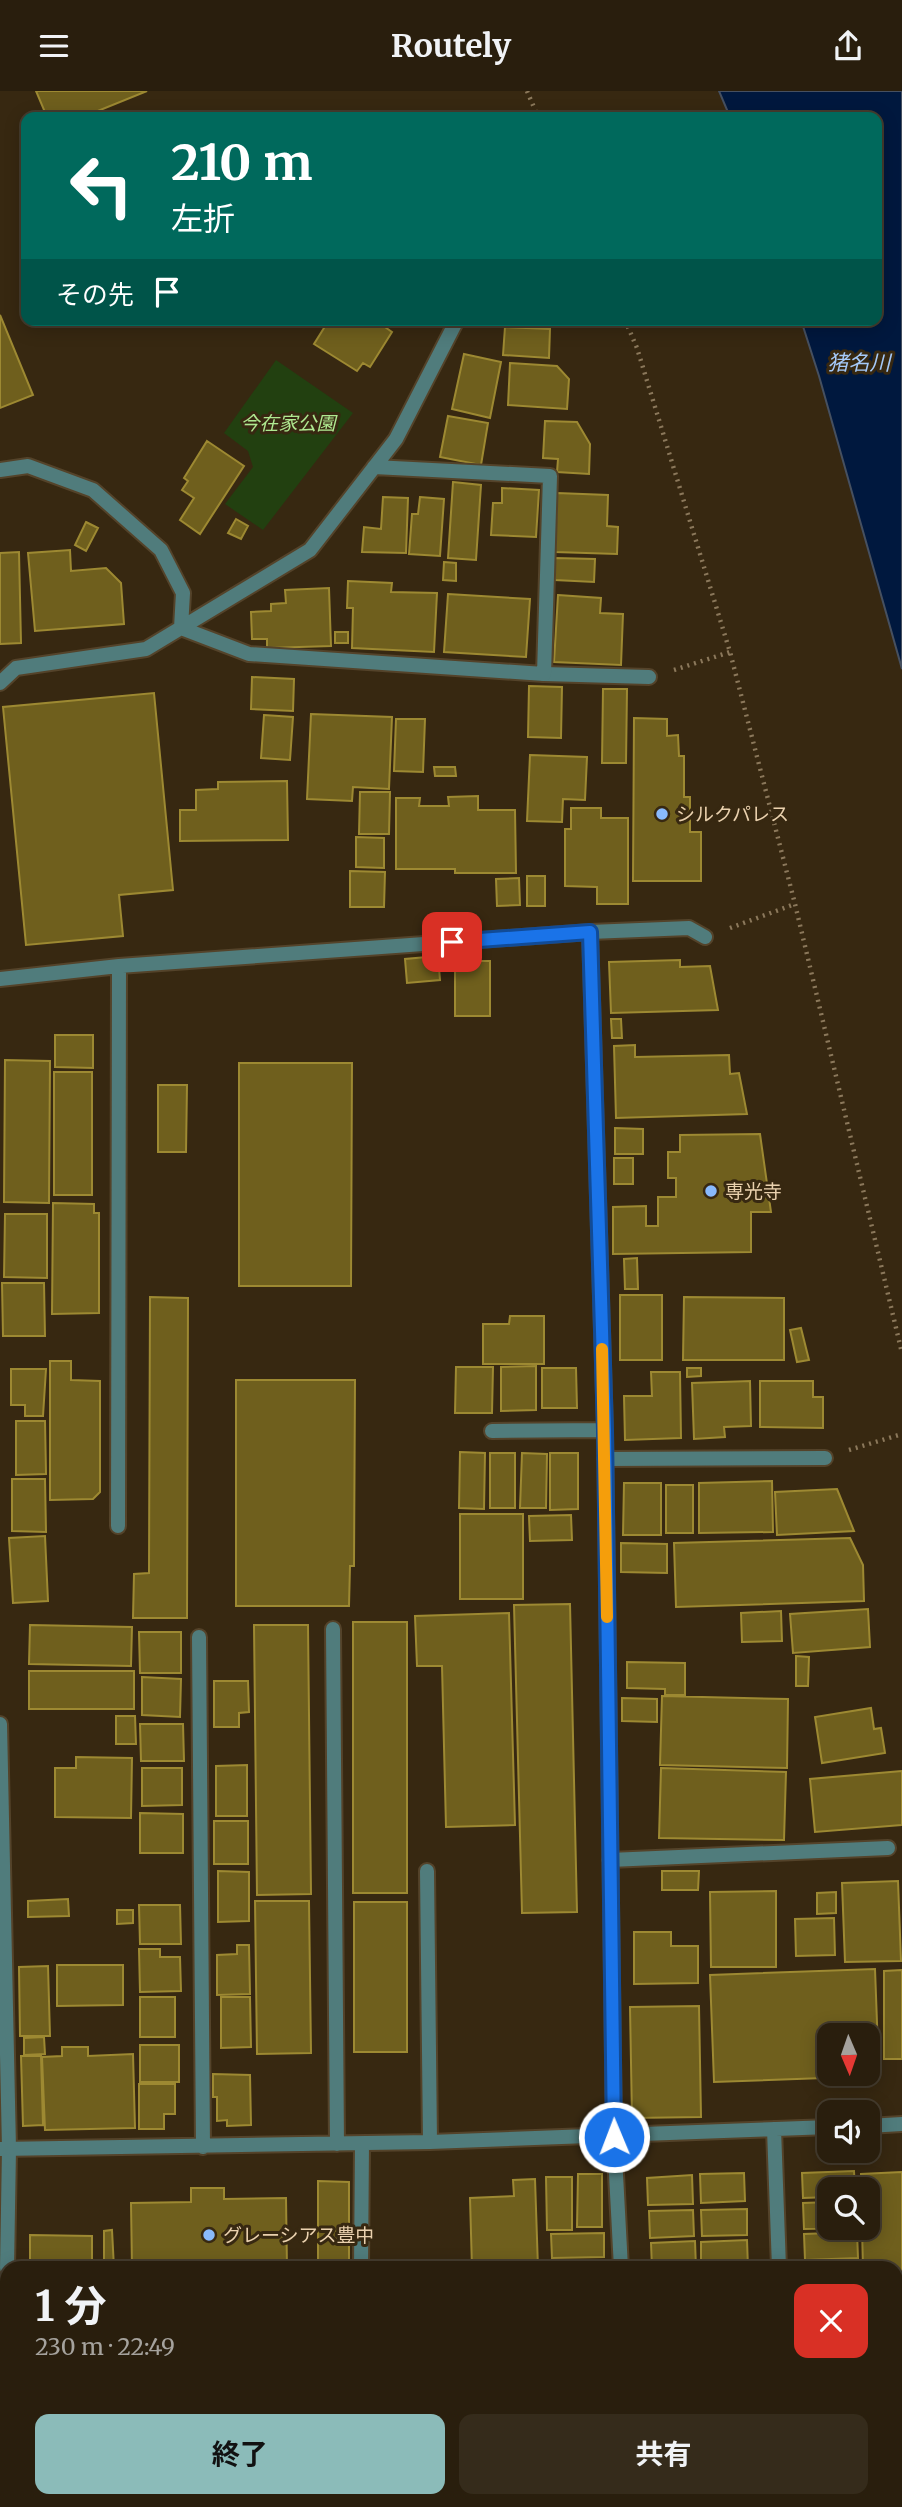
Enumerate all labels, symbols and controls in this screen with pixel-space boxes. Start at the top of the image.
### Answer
text: Routely [391,26,511,66]
icon: menu [35,27,73,65]
icon: share [829,27,867,65]
text: 210 m [171,132,312,193]
icon: left [56,140,147,231]
text: 左折 [171,199,235,239]
icon: arrive [148,273,186,311]
text: その先 [56,278,134,311]
water label: 猪名川 [828,349,892,376]
park label: 今在家公園 [240,411,338,435]
place label: シルクパレス [676,802,789,826]
marker: シルクパレス [654,806,670,822]
pin [422,912,482,972]
icon: arrive [433,923,471,961]
place label: 専光寺 [725,1179,782,1203]
marker: 専光寺 [703,1183,719,1199]
north arrow [817,2023,880,2086]
map controls [817,2023,880,2240]
position arrow [577,2100,651,2174]
button: sound [817,2100,880,2163]
button: search [817,2177,880,2240]
place label: グレーシアス豊中 [223,2223,375,2247]
marker: グレーシアス豊中 [201,2227,217,2243]
text: 1 分 [35,2280,106,2332]
button: close [794,2284,868,2358]
text: 230 m · 22:49 [35,2332,175,2361]
button: 終了 [35,2414,445,2494]
button: 共有 [459,2414,868,2494]

